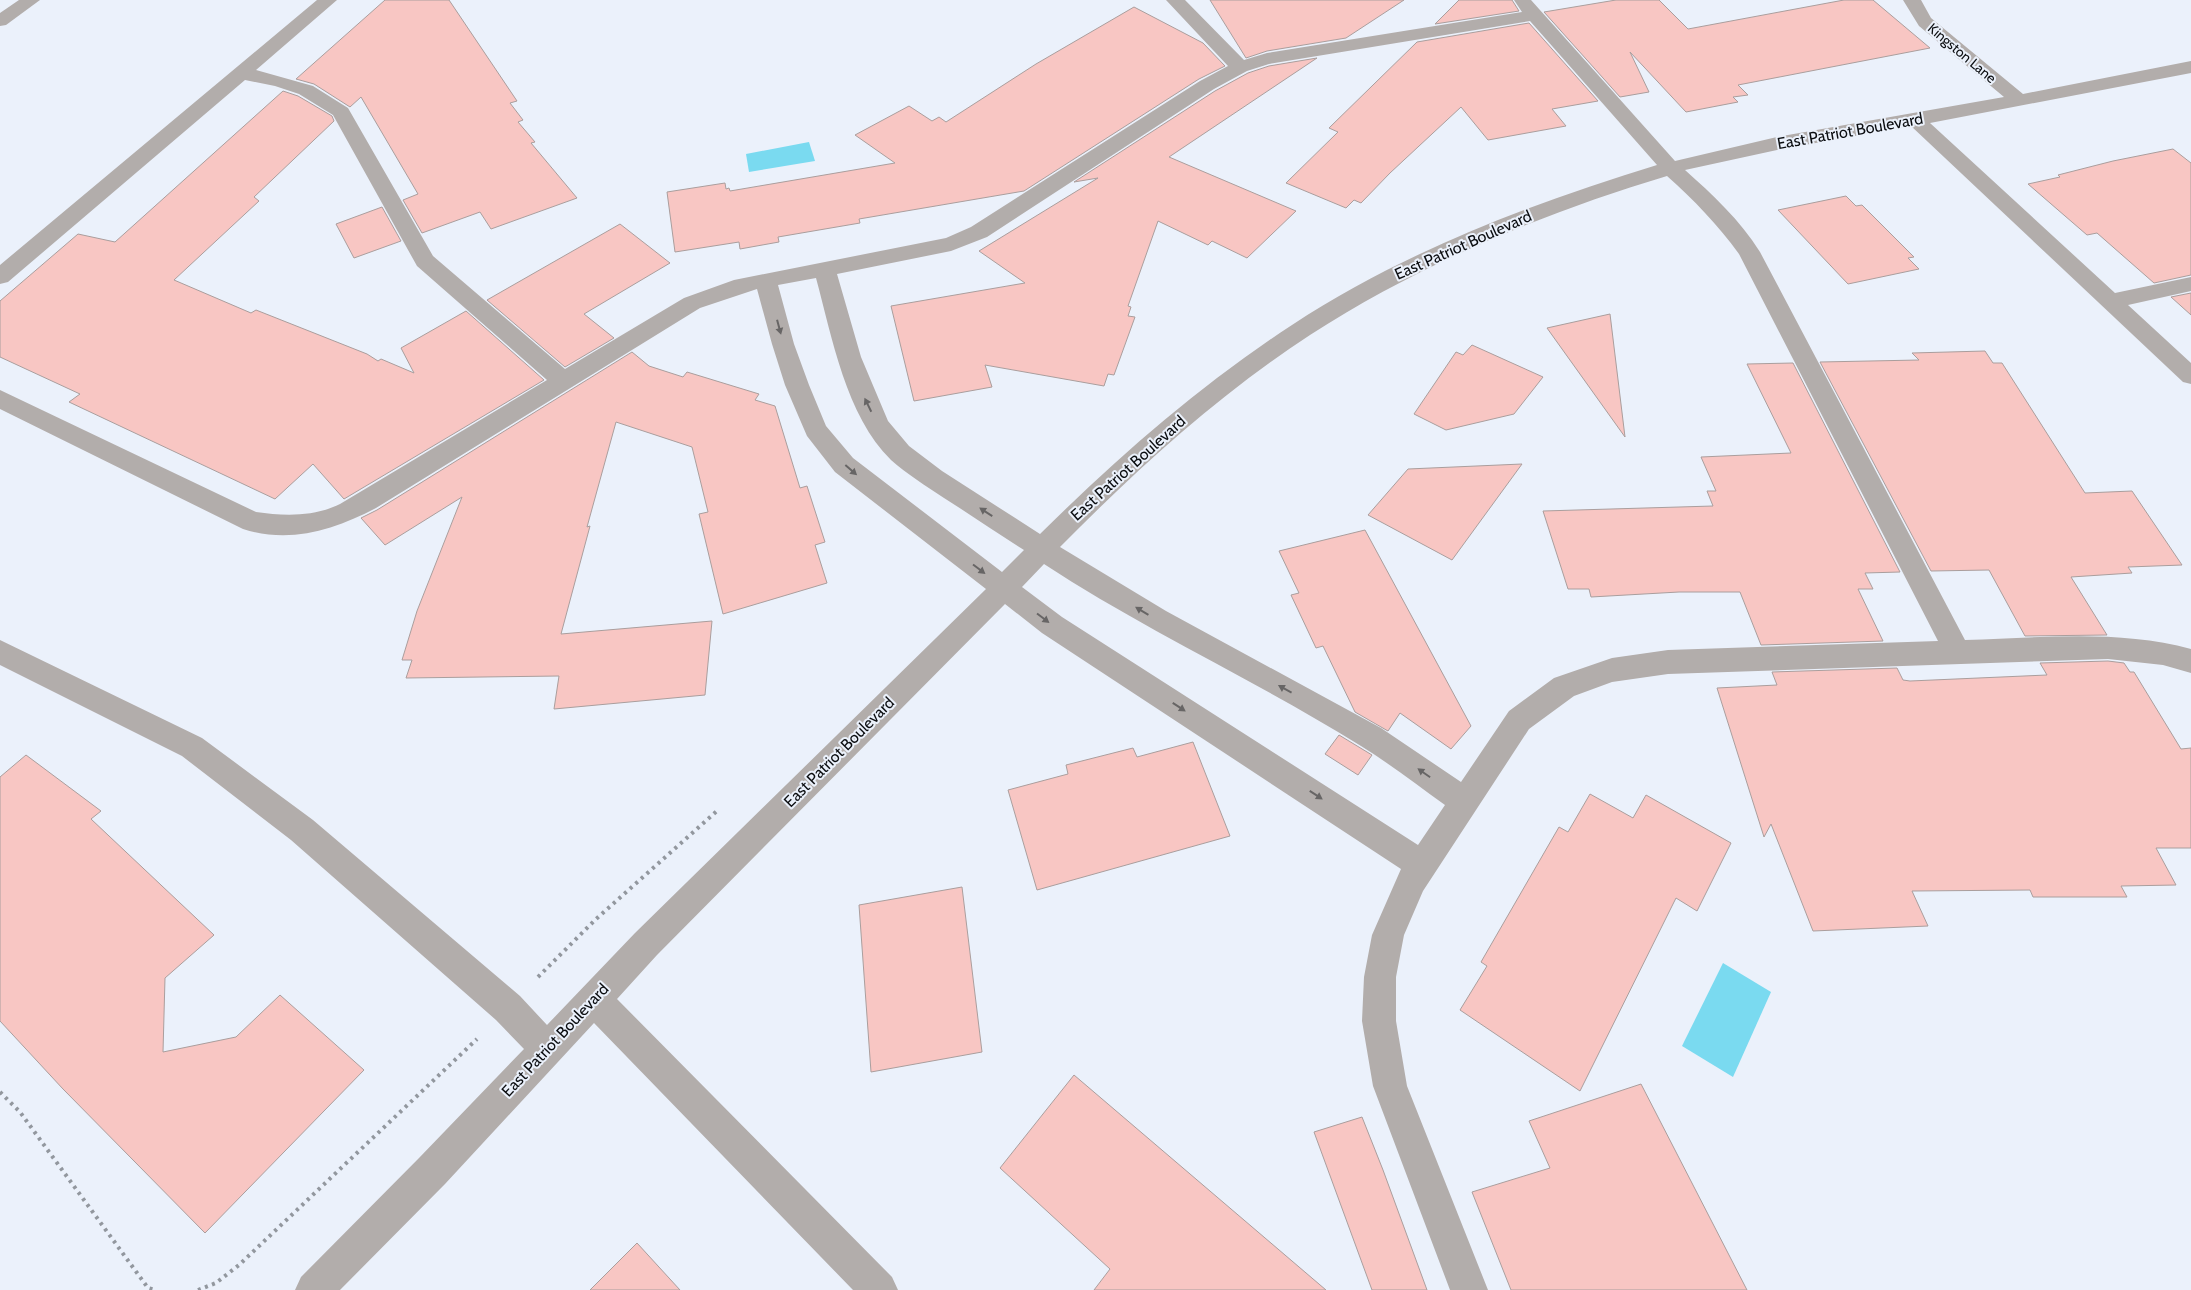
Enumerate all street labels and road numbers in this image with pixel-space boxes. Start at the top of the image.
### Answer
street label: Kingston Lane [1924,19,2000,87]
street label: East Patriot Boulevard [1776,109,1924,153]
street label: East Patriot Boulevard [1392,206,1534,284]
street label: East Patriot Boulevard [1067,411,1189,525]
street label: East Patriot Boulevard [780,693,898,811]
street label: East Patriot Boulevard [498,979,612,1101]

